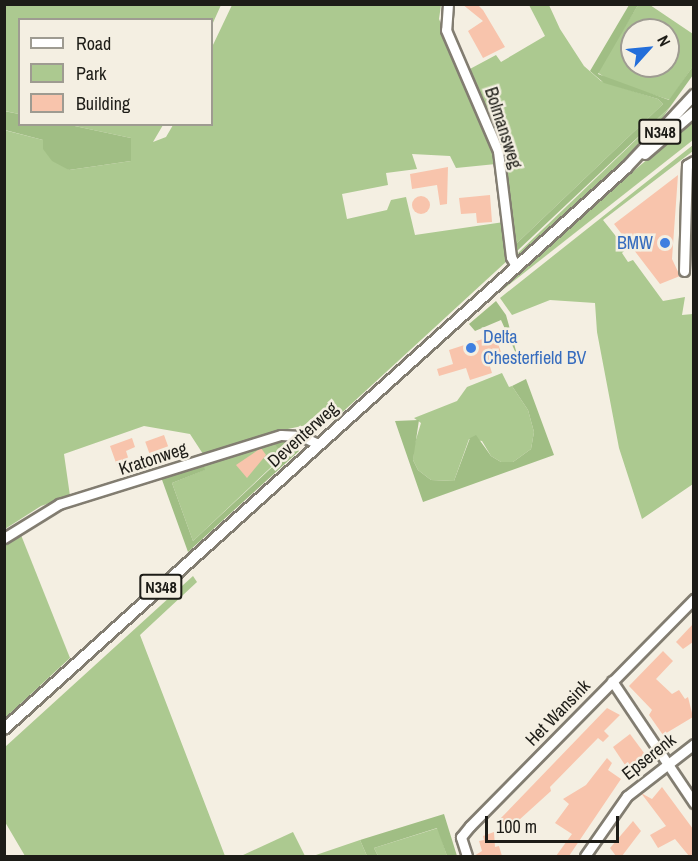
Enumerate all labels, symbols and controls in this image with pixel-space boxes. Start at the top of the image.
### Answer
legend [18,18,213,126]
north arrow [620,18,680,78]
text: Road [76,31,111,56]
text: N [652,32,676,50]
text: Park [76,61,106,86]
street label: Bolmansweg [480,84,526,172]
text: Building [76,91,130,116]
road number: N348 [638,119,682,145]
place label: BMW [617,232,653,254]
marker: BMW [658,236,672,250]
place label: Delta Chesterfield BV [483,327,586,370]
marker: Delta Chesterfield BV [464,341,478,355]
street label: Deventerweg [263,398,343,472]
street label: Kratonweg [116,438,190,480]
road number: N348 [138,574,184,600]
street label: Het Wansink [521,675,595,751]
street label: Epserenk [618,729,680,785]
scale bar [488,804,622,842]
text: 100 m [496,814,537,839]

